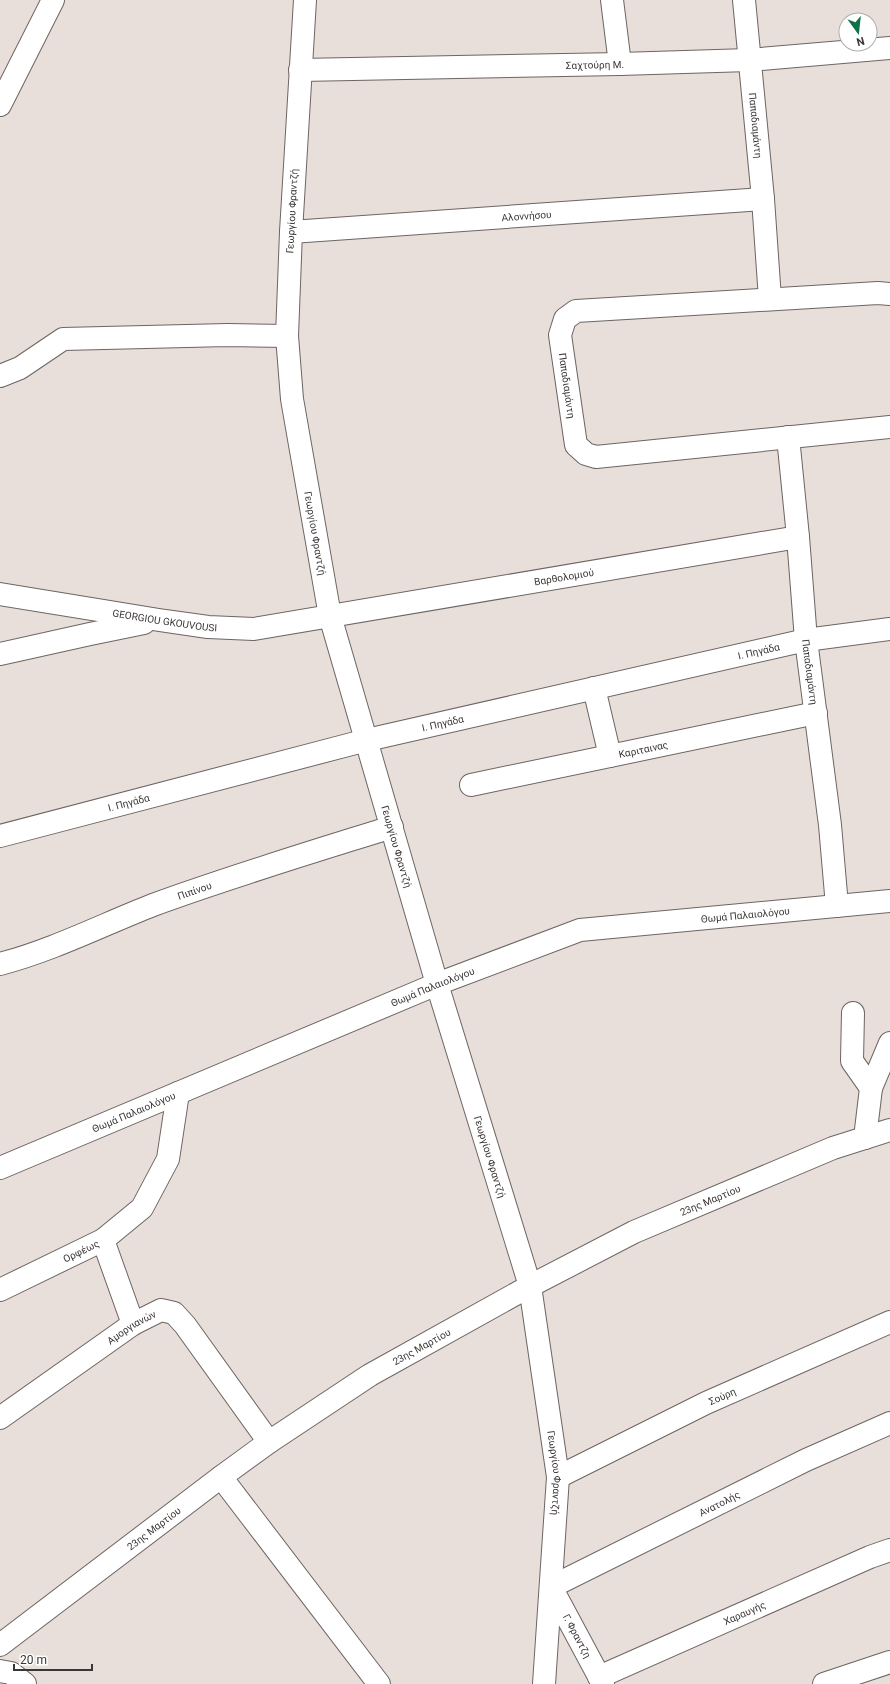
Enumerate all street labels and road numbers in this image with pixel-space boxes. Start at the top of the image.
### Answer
street label: Σαχτούρη Μ. [566,58,624,71]
street label: Παπαδιαμάντη [747,92,765,159]
street label: Γεωργίου Φραντζή [284,168,301,254]
street label: Αλοννήσου [501,208,552,223]
street label: Παπαδιαμάντη [557,352,578,419]
street label: Γεωργίου Φραντζή [303,490,328,576]
street label: Βαρθολομιού [533,566,595,587]
street label: GEORGIOU GKOUVOUSI [112,607,217,633]
street label: Παπαδιαμάντη [800,638,820,705]
street label: Ι. Πηγάδα [737,641,781,661]
street label: Ι. Πηγάδα [421,713,465,733]
street label: Καριταινας [618,739,669,760]
street label: Ι. Πηγάδα [107,792,151,813]
street label: Γεωργίου Φραντζή [380,804,414,889]
street label: Πιπίνου [176,879,213,901]
street label: Θωμά Παλαιολόγου [700,905,790,924]
street label: Θωμά Παλαιολόγου [389,965,476,1008]
street label: Θωμά Παλαιολόγου [90,1089,177,1134]
street label: Γεωργίου Φραντζή [472,1115,508,1199]
street label: 23ης Μαρτίου [678,1182,742,1217]
street label: Ορφέως [61,1237,101,1264]
street label: Αμοργιανών [105,1308,158,1346]
street label: 23ης Μαρτίου [391,1326,452,1367]
street label: Σούρη [707,1385,737,1407]
street label: Γεωργίου Φραντζή [546,1430,564,1516]
street label: Ανατολής [697,1488,742,1518]
street label: 23ης Μαρτίου [125,1504,183,1552]
street label: Χαραυγής [722,1599,767,1627]
street label: Γ. Φραντζη [560,1612,593,1660]

